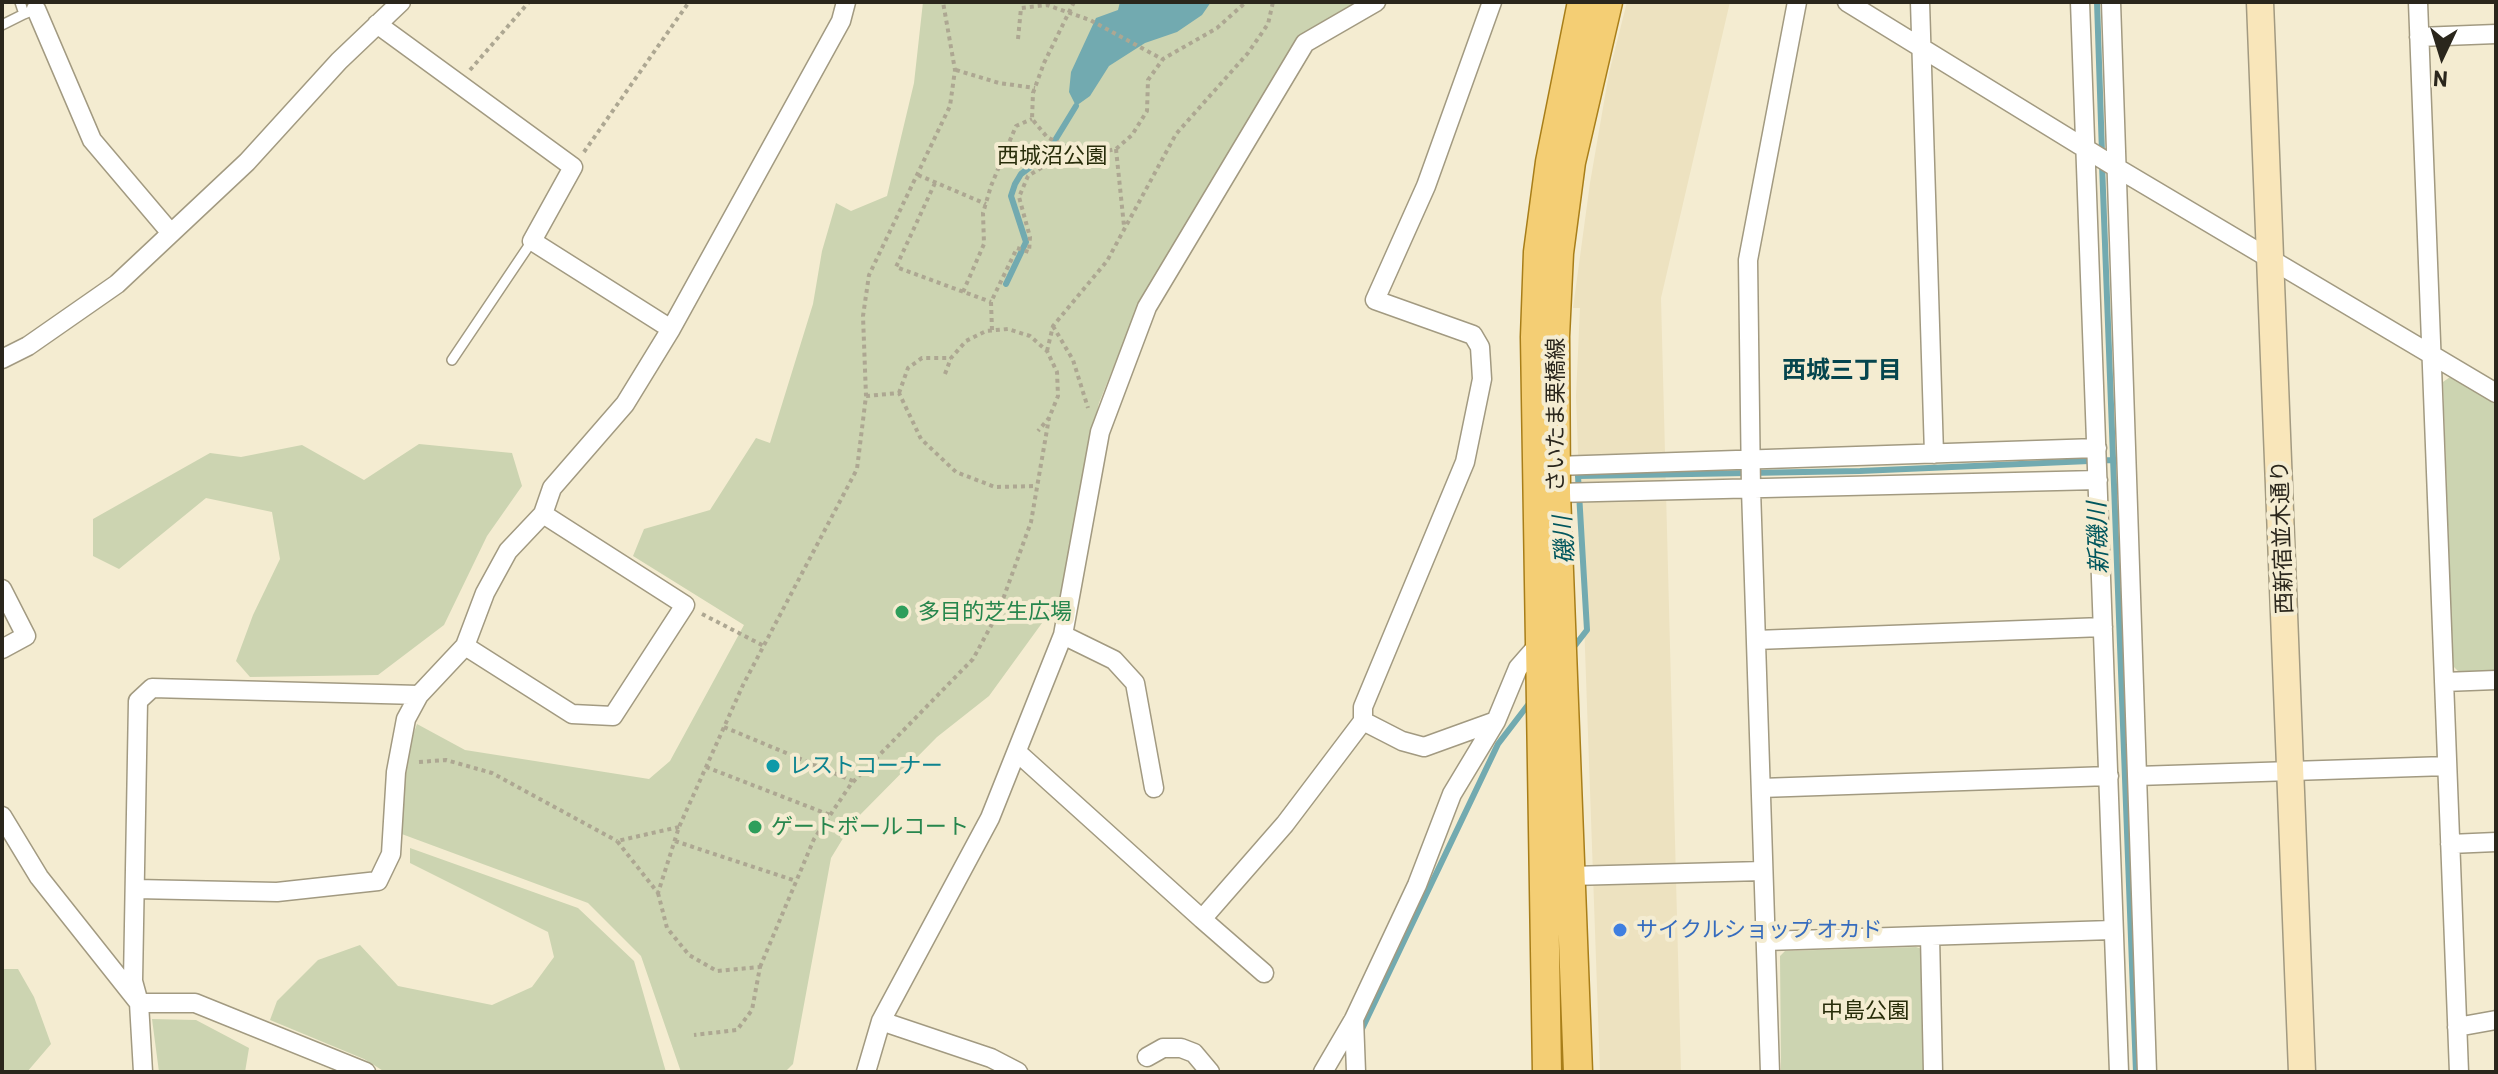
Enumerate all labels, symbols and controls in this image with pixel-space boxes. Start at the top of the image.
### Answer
north arrow [2402,16,2482,96]
text: N [2432,66,2449,93]
park label: 西城沼公園 [997,143,1107,169]
street label: さいたま栗橋線 [1543,338,1569,492]
district label: 西城三丁目 [1782,356,1902,384]
street label: 西新宿並木通り [2266,460,2298,614]
water label: 新磯川 [2082,502,2114,574]
water label: 磯川 [1548,515,1580,565]
place label: 多目的芝生広場 [918,599,1072,625]
marker: 多目的芝生広場 [893,603,911,621]
place label: レストコーナー [789,753,943,779]
marker: レストコーナー [764,757,782,775]
place label: ゲートボールコート [771,814,969,840]
marker: ゲートボールコート [746,818,764,836]
place label: サイクルショップ オカド [1636,917,1882,943]
marker: サイクルショップ オカド [1611,921,1629,939]
park label: 中島公園 [1821,998,1909,1024]

